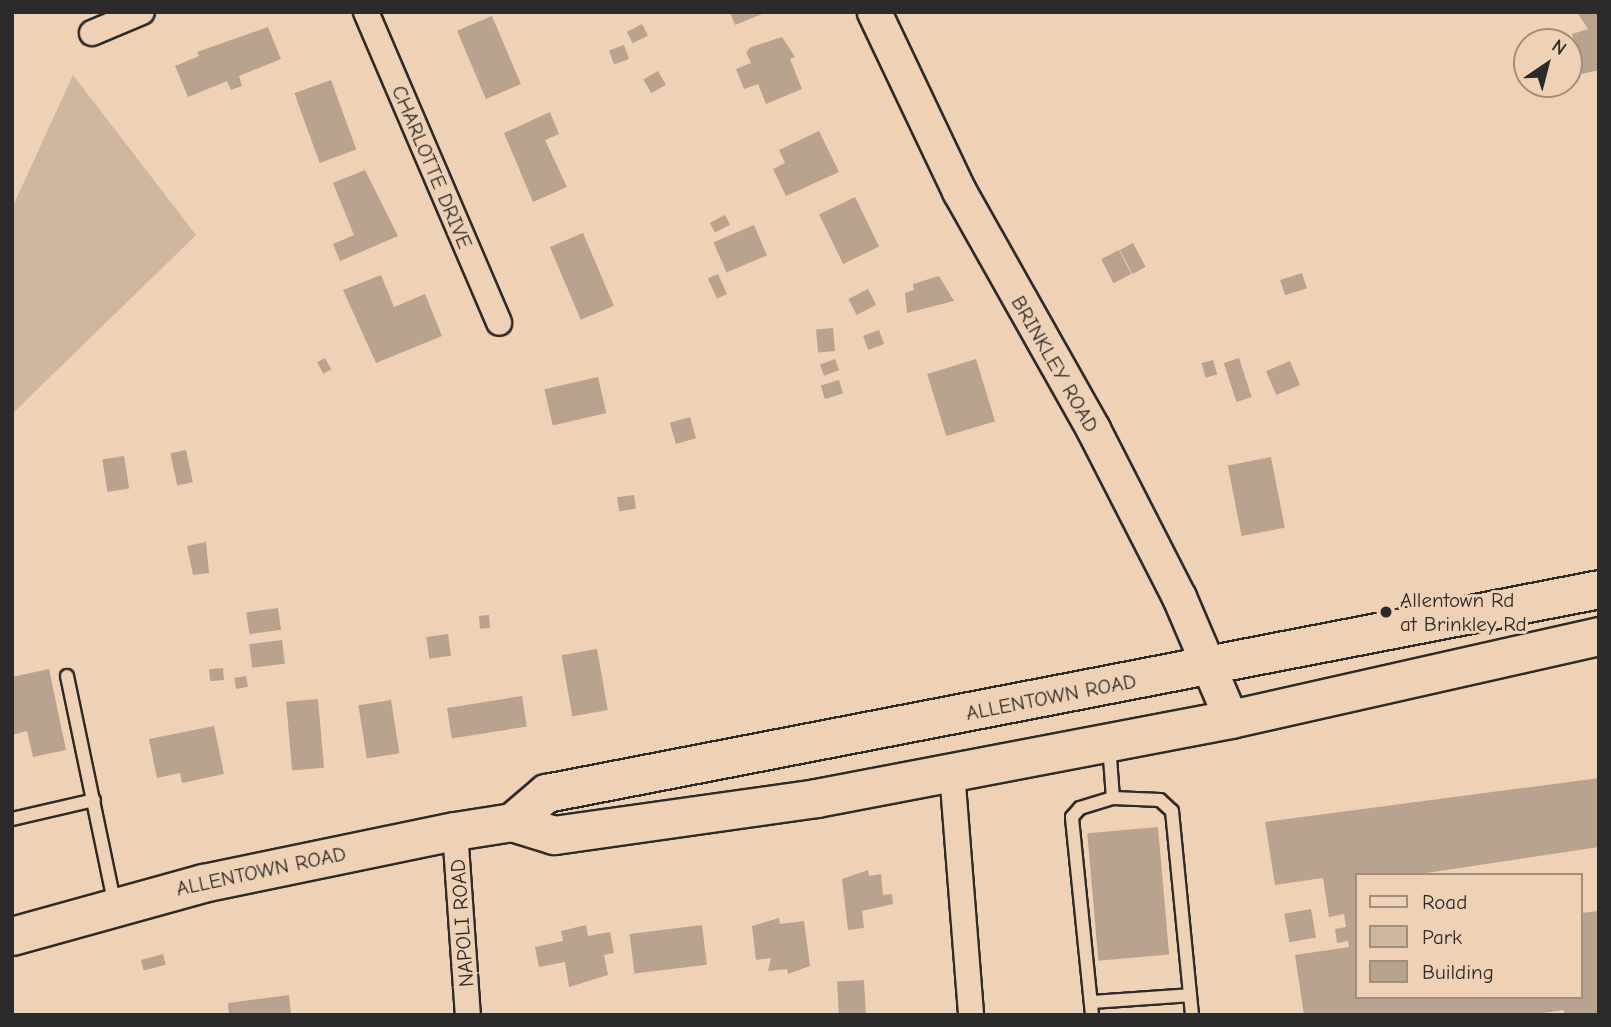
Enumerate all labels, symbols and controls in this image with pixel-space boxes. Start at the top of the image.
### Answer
north arrow [1513,28,1583,98]
text: N [1548,35,1570,60]
street label: CHARLOTTE DRIVE [386,82,478,252]
street label: BRINKLEY ROAD [1006,291,1104,437]
place label: Allentown Rd at Brinkley Rd [1400,587,1527,637]
marker: Allentown Rd at Brinkley Rd [1378,604,1394,620]
street label: ALLENTOWN ROAD [964,668,1138,726]
street label: ALLENTOWN ROAD [174,841,348,901]
street label: NAPOLI ROAD [445,858,479,988]
legend [1356,873,1583,999]
text: Road [1422,890,1467,914]
text: Park [1422,925,1462,949]
text: Building [1422,960,1494,984]

